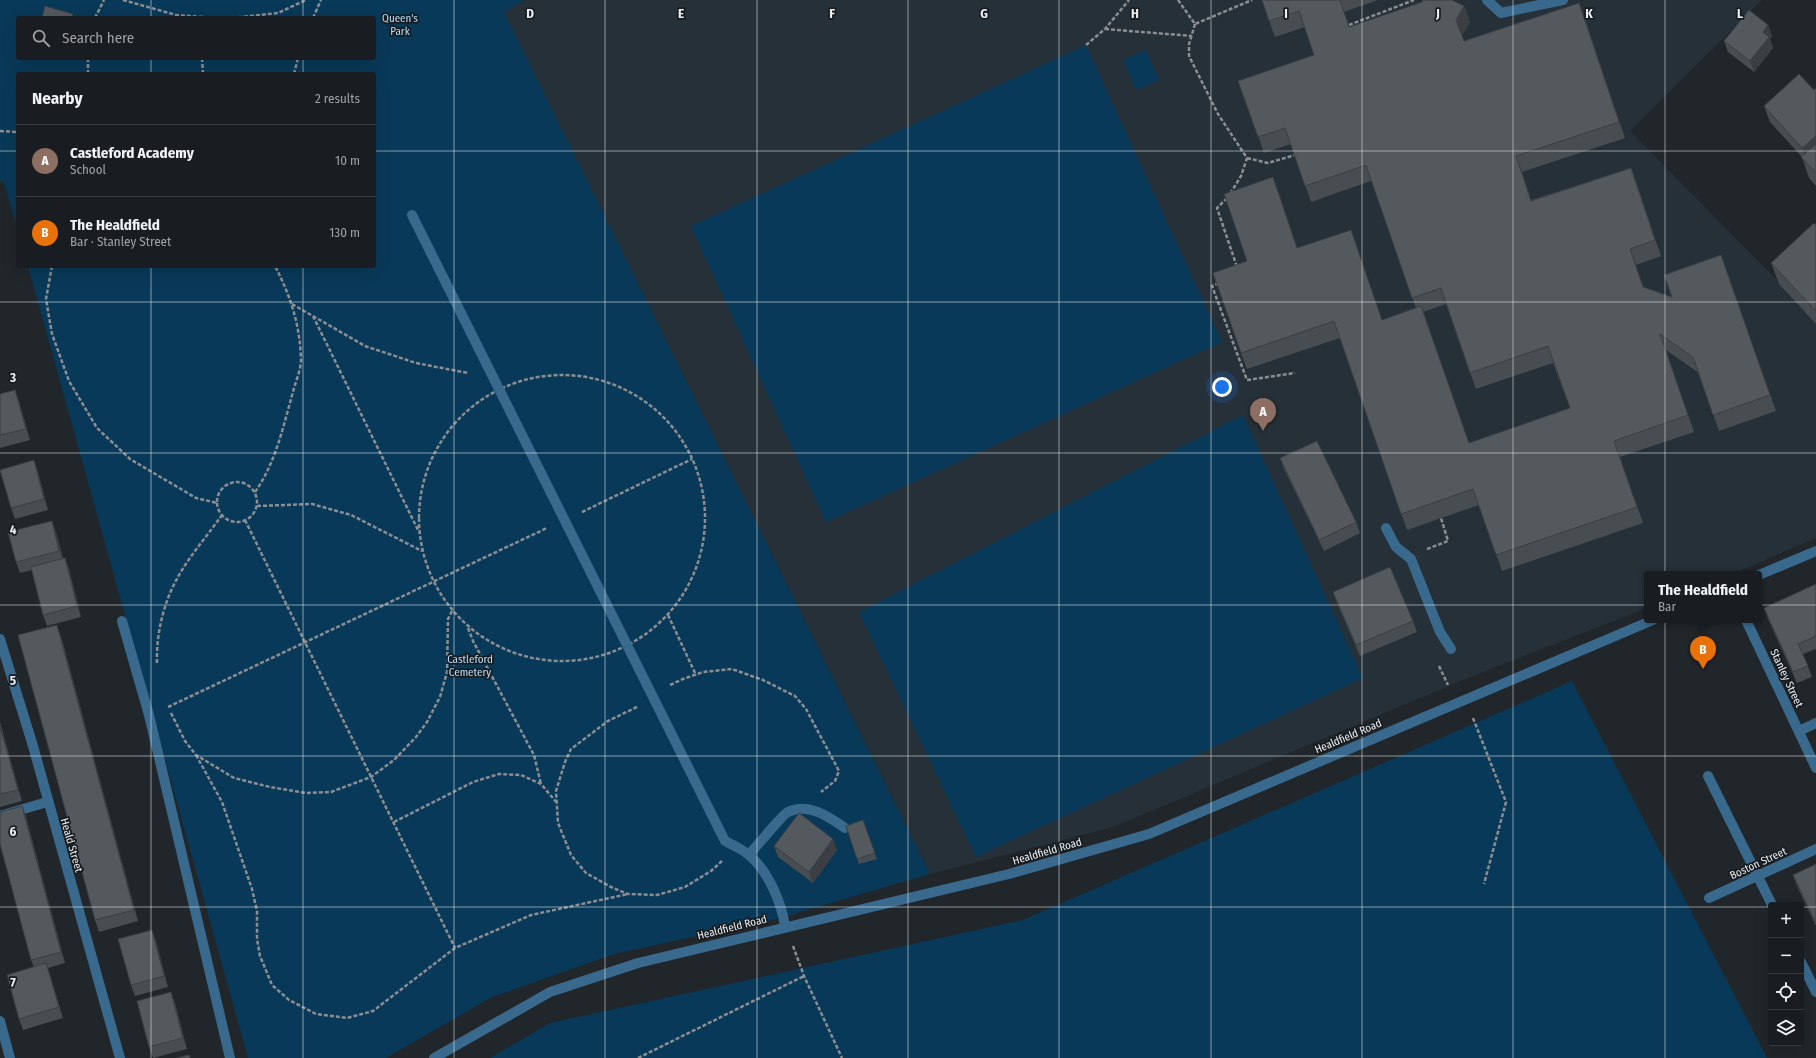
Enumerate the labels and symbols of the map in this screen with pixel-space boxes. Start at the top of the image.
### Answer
text: D [526,6,534,21]
text: E [678,6,684,21]
text: F [829,6,835,21]
text: G [980,6,988,21]
text: H [1131,6,1139,21]
text: I [1284,6,1288,21]
text: J [1435,6,1440,21]
text: K [1585,6,1593,21]
text: L [1737,6,1743,21]
park label: Queen's Park [382,12,418,38]
text: 3 [9,370,16,385]
your location [1212,377,1232,397]
pin: A [1250,398,1276,431]
text: 4 [10,522,17,537]
pin: B [1690,636,1716,669]
street label: Stanley Street [1767,647,1806,710]
park label: Castleford Cemetery [447,653,493,679]
text: 5 [10,673,16,688]
street label: Healdfield Road [1313,717,1384,756]
street label: Heald Street [58,817,86,874]
text: 6 [10,824,17,839]
street label: Healdfield Road [1011,835,1083,868]
street label: Boston Street [1728,844,1789,882]
street label: Healdfield Road [696,913,768,942]
text: 7 [10,975,16,990]

